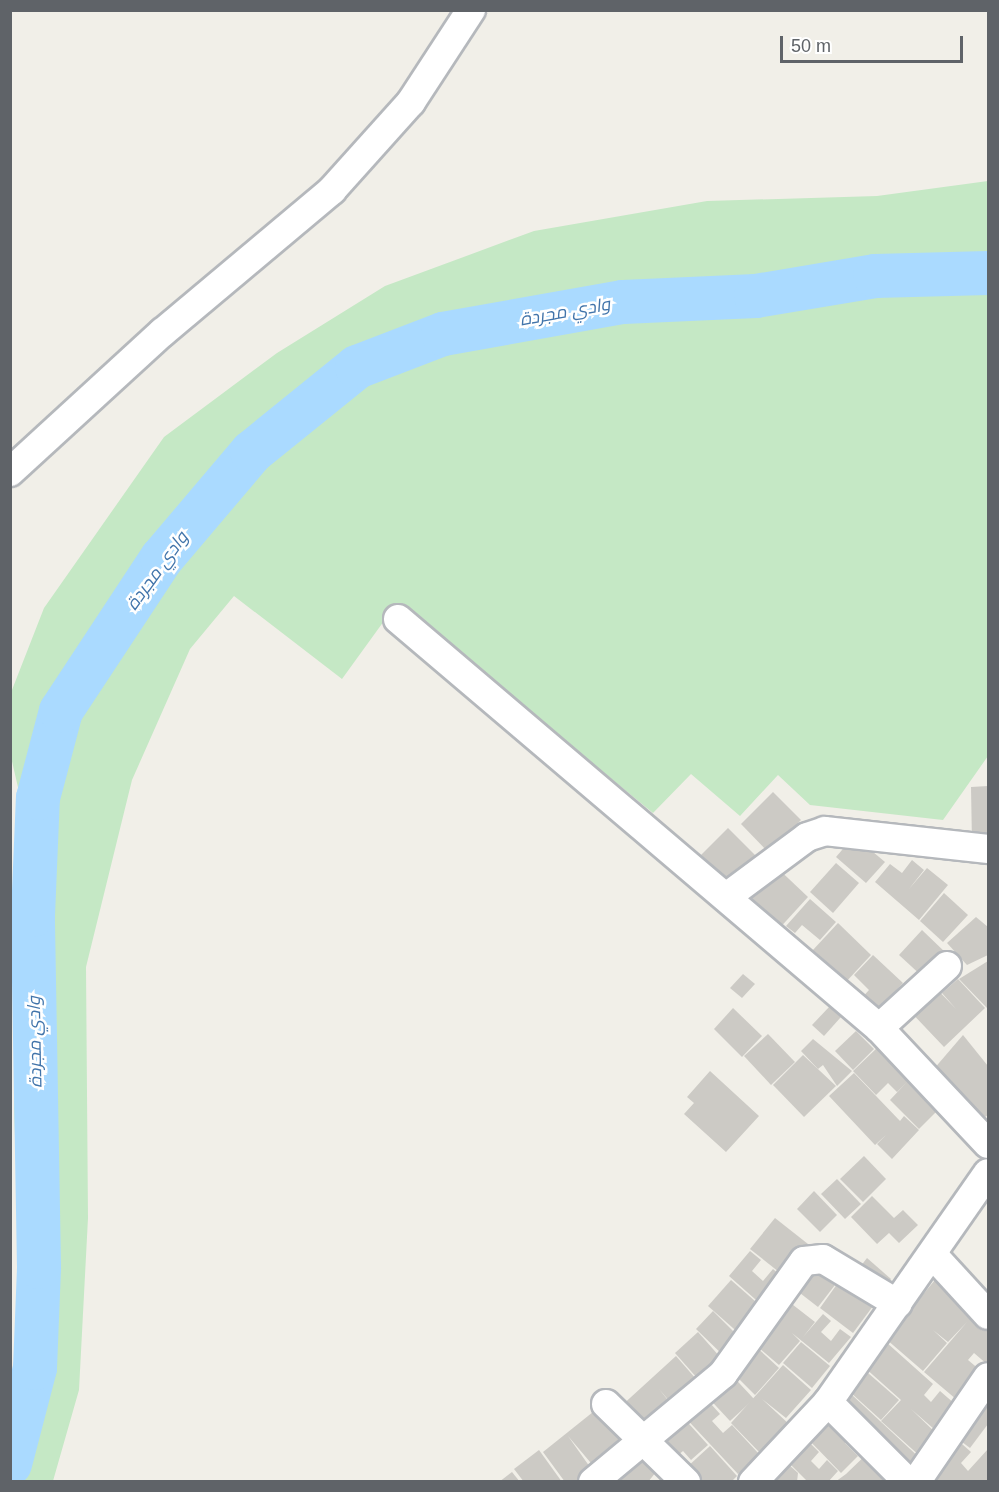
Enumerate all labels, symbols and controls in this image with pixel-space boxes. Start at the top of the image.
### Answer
scale bar [783,24,966,62]
text: 50 m [791,36,831,56]
water label: وادي مجردة [518,293,612,331]
water label: وادي مجردة [121,528,193,614]
water label: وادي مجردة [23,996,47,1088]

